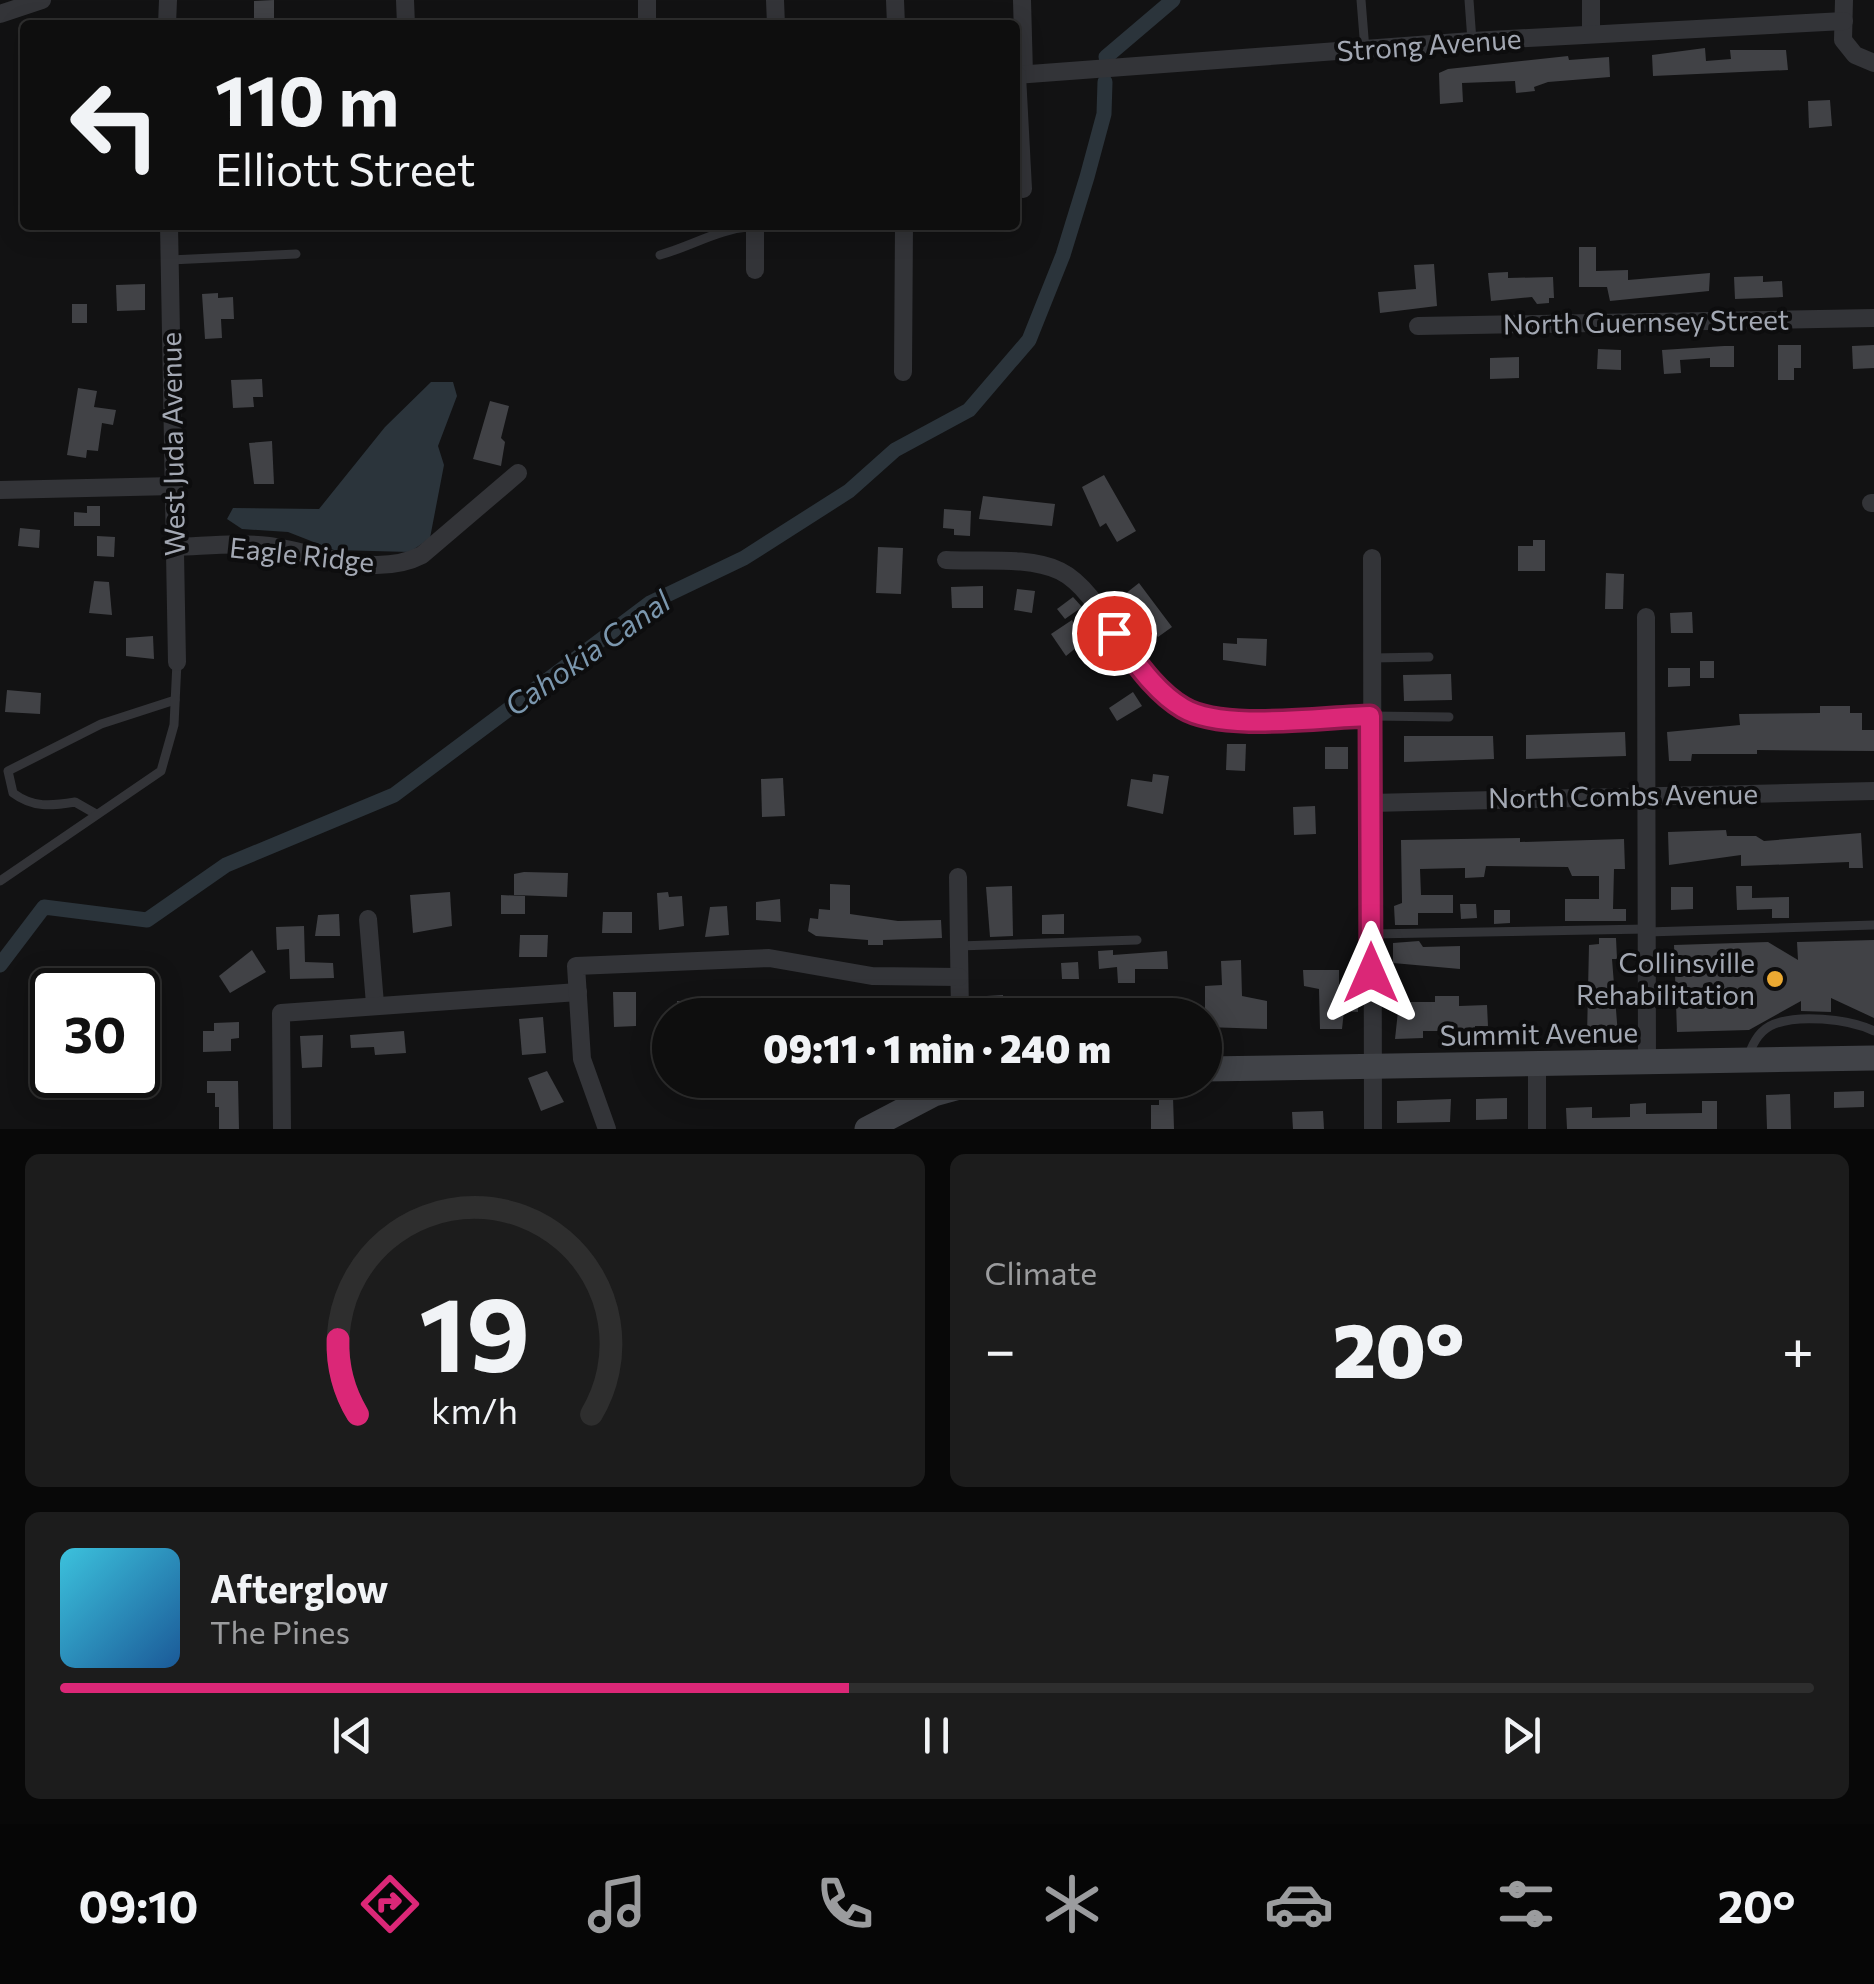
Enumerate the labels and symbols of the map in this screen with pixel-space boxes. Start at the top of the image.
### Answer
street label: Strong Avenue [1335,21,1522,67]
street label: North Guernsey Street [1503,302,1789,340]
street label: West Juda Avenue [153,332,191,556]
street label: Eagle Ridge [228,529,376,579]
water label: Cahokia Canal [497,581,678,723]
pin [1072,591,1157,676]
street label: North Combs Avenue [1488,776,1758,814]
position arrow [1319,921,1423,1025]
place label: Collinsville Rehabilitation [1576,945,1755,1011]
speed limit sign: 30 [30,968,160,1098]
marker: Collinsville Rehabilitation [1764,968,1786,990]
street label: Summit Avenue [1440,1014,1638,1052]

